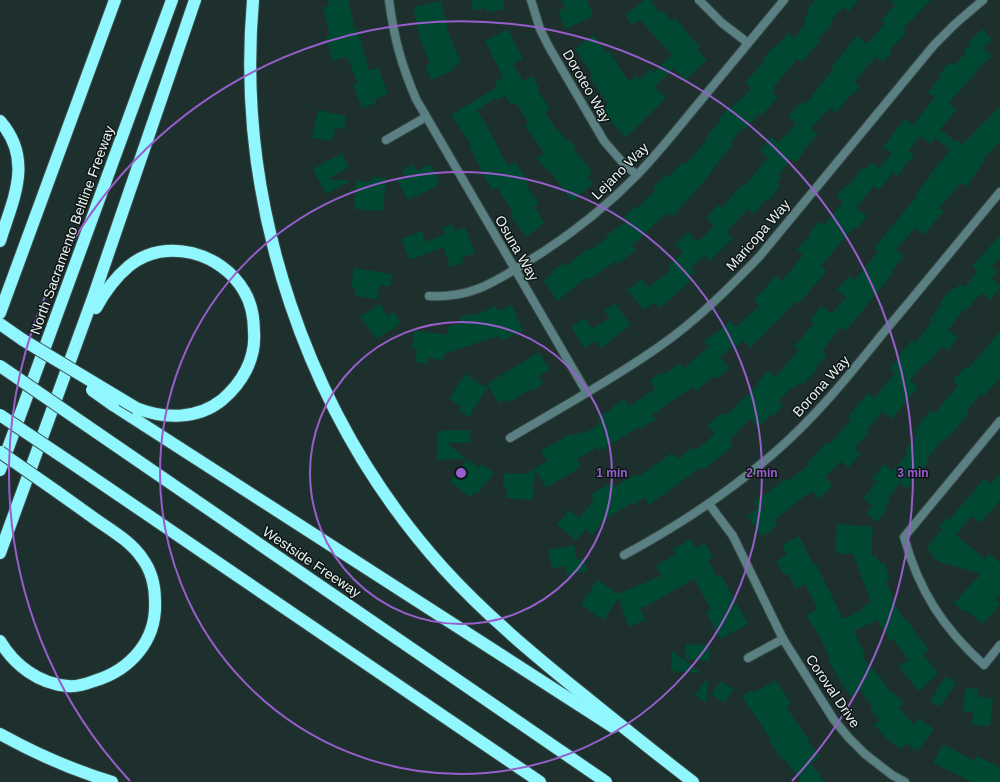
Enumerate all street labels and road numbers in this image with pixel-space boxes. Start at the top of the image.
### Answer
street label: Doroteo Way [560,47,614,125]
street label: North Sacramento Beltline Freeway [27,123,117,337]
street label: Lejano Way [588,139,652,203]
street label: Maricopa Way [723,196,793,274]
street label: Osuna Way [492,213,542,283]
street label: Borona Way [789,352,853,420]
street label: Westside Freeway [260,523,364,601]
street label: Coroval Drive [803,651,863,731]

